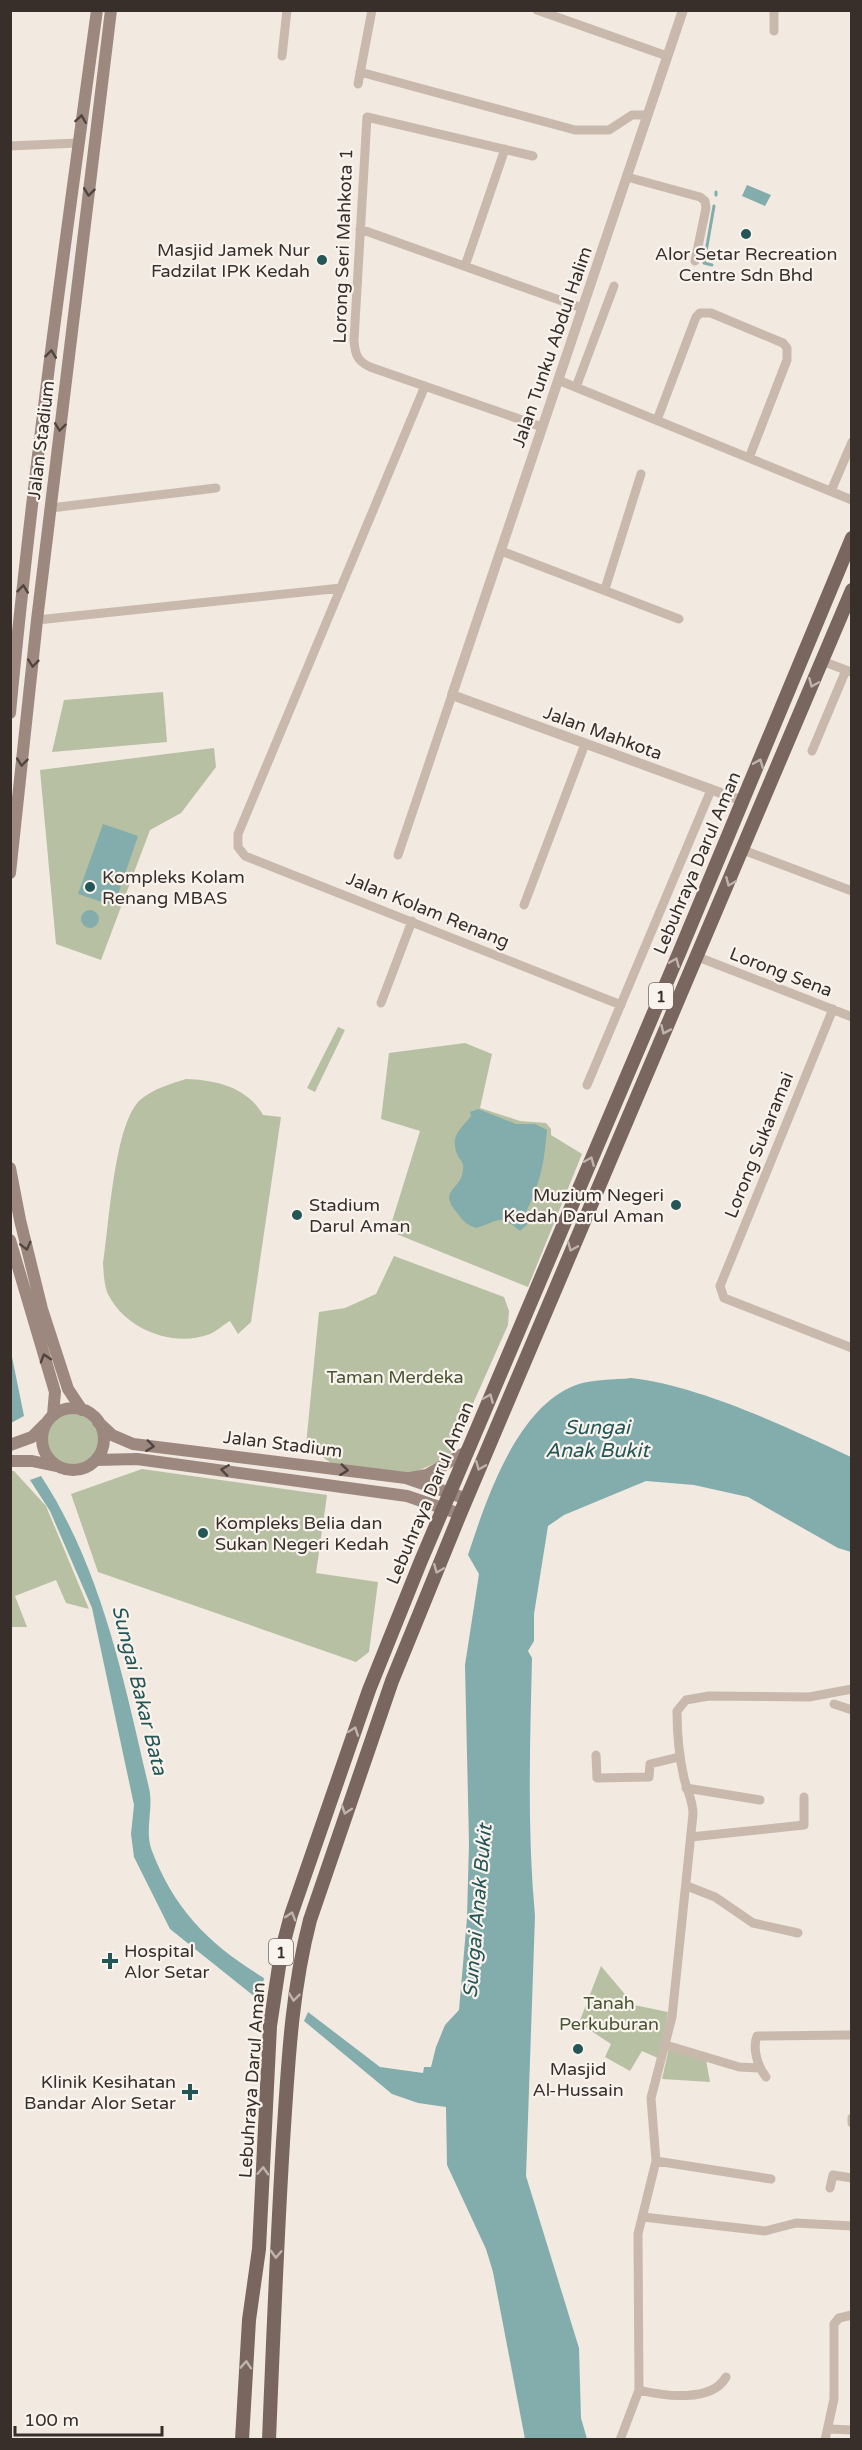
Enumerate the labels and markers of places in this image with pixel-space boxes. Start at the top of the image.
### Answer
marker: Alor Setar Recreation Centre Sdn Bhd [739,227,753,241]
place label: Masjid Jamek Nur Fadzilat IPK Kedah [151,239,310,282]
place label: Alor Setar Recreation Centre Sdn Bhd [655,243,837,286]
marker: Masjid Jamek Nur Fadzilat IPK Kedah [315,253,329,267]
place label: Kompleks Kolam Renang MBAS [102,866,245,909]
marker: Kompleks Kolam Renang MBAS [83,880,97,894]
place label: Muzium Negeri Kedah Darul Aman [503,1184,664,1227]
place label: Stadium Darul Aman [309,1194,410,1237]
marker: Muzium Negeri Kedah Darul Aman [669,1198,683,1212]
marker: Stadium Darul Aman [290,1208,304,1222]
place label: Kompleks Belia dan Sukan Negeri Kedah [215,1512,389,1555]
marker: Kompleks Belia dan Sukan Negeri Kedah [196,1526,210,1540]
place label: Hospital Alor Setar [124,1940,210,1983]
marker: Hospital Alor Setar [101,1952,119,1970]
marker: Masjid Al-Hussain [571,2042,585,2056]
place label: Masjid Al-Hussain [532,2058,624,2101]
place label: Klinik Kesihatan Bandar Alor Setar [24,2071,176,2114]
marker: Klinik Kesihatan Bandar Alor Setar [181,2083,199,2101]

